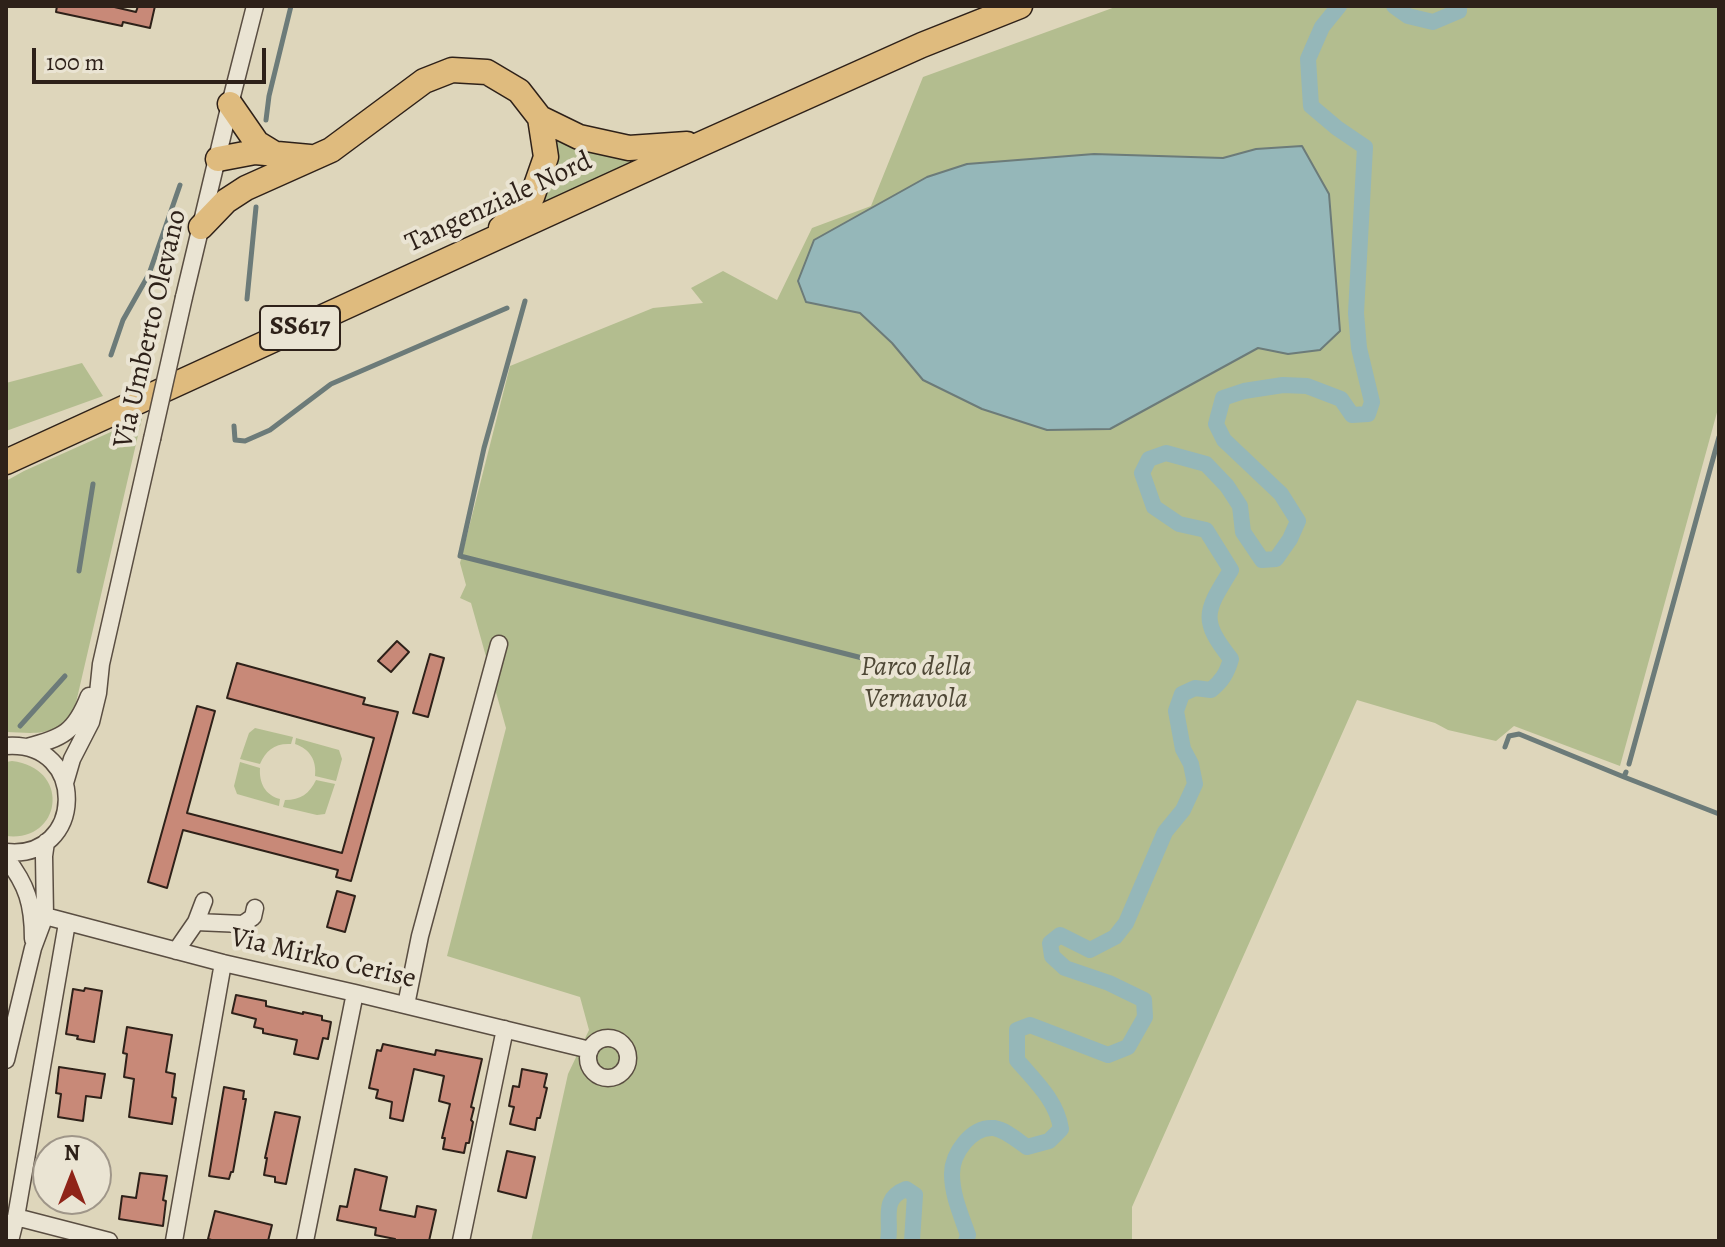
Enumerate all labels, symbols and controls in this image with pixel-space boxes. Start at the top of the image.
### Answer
scale bar [36,32,270,82]
text: 100 m [46,46,105,78]
street label: Tangenziale Nord [400,145,598,261]
street label: Via Umberto Olevano [107,207,195,451]
road number: SS617 [260,306,340,350]
park label: Parco della Vernavola [860,651,972,717]
street label: Via Mirko Cerise [227,921,419,997]
north arrow [32,1135,112,1215]
text: N [64,1138,80,1168]

